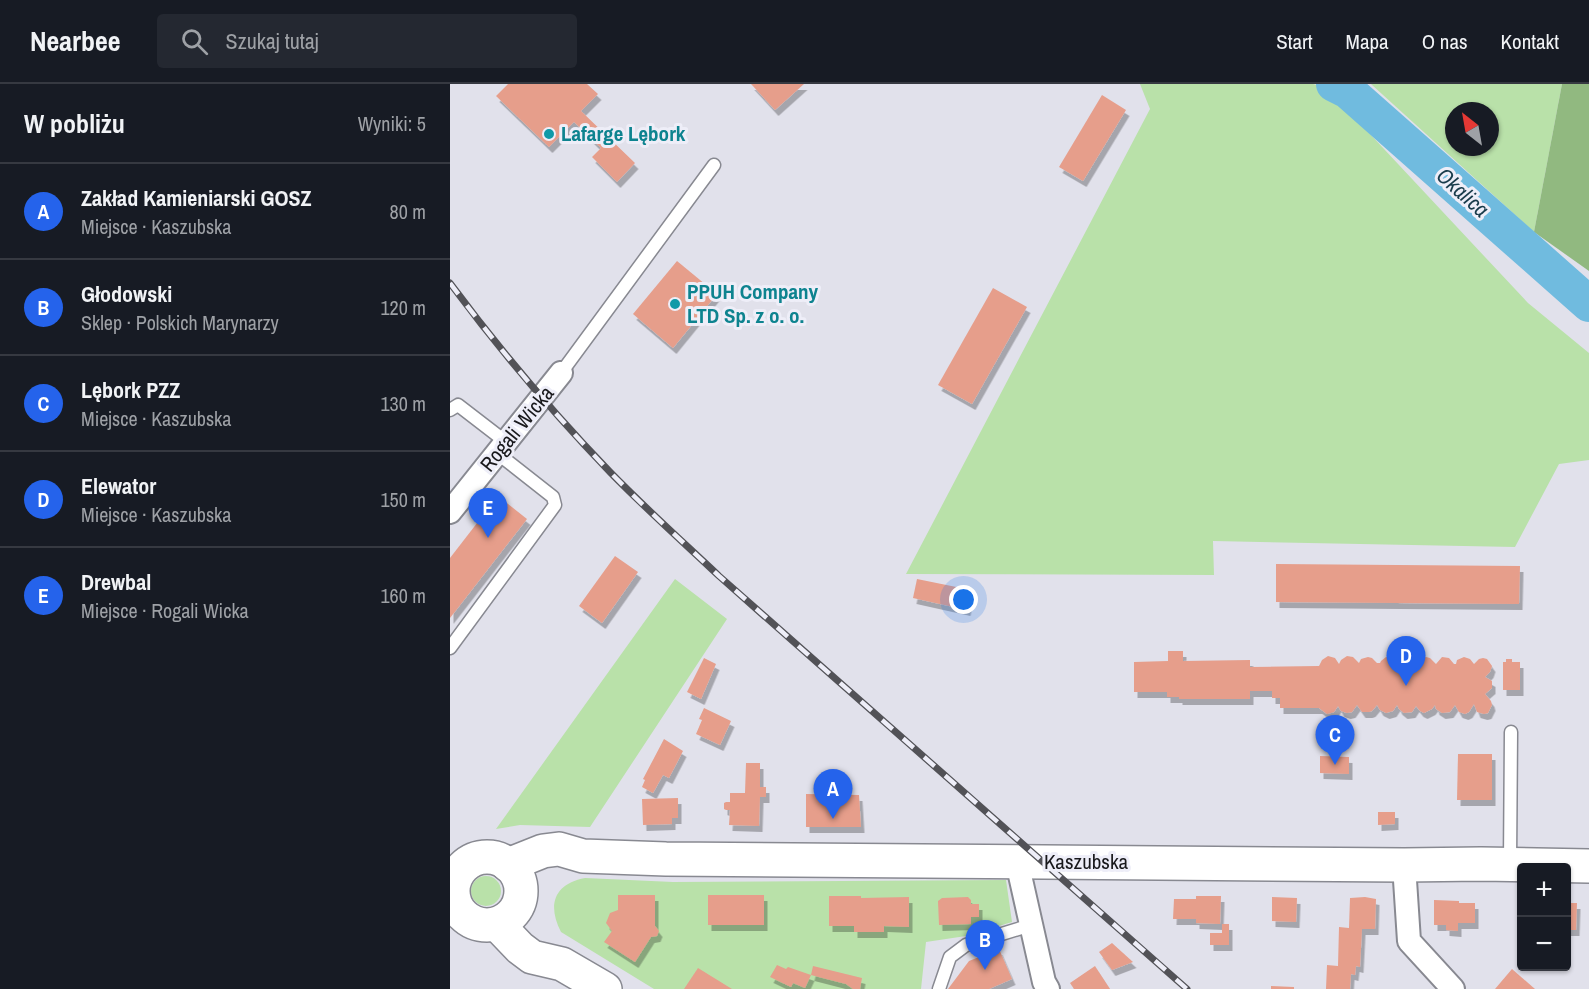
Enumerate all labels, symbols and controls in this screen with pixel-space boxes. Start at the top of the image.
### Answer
search box [157,14,577,68]
text: Nearbee [30,22,121,60]
icon: search [178,25,211,58]
text: Szukaj tutaj [226,26,319,56]
text: Start [1276,27,1313,56]
text: Mapa [1346,27,1389,56]
text: O nas [1422,27,1468,56]
text: Kontakt [1501,27,1559,56]
north arrow [1445,102,1499,156]
text: W pobliżu [24,106,125,141]
text: Wyniki: 5 [358,110,426,137]
place label: Lafarge Lębork [561,119,686,148]
marker: Lafarge Lębork [542,127,556,141]
water label: Okalica [1430,160,1496,224]
text: Zakład Kamieniarski GOSZ [81,183,312,213]
text: A [38,198,49,225]
text: 80 m [390,198,426,225]
text: Miejsce · Kaszubska [81,213,231,240]
place label: PPUH Company LTD Sp. z o. o. [687,277,819,330]
text: Głodowski [81,279,172,309]
text: B [38,294,49,321]
text: 120 m [380,294,426,321]
marker: PPUH Company LTD Sp. z o. o. [668,297,682,311]
text: Sklep · Polskich Marynarzy [81,309,279,336]
text: Lębork PZZ [81,375,180,405]
street label: Rogali Wicka [473,379,560,478]
text: C [38,390,49,417]
text: 130 m [380,390,426,417]
text: Miejsce · Kaszubska [81,405,231,432]
text: Elewator [81,471,156,501]
text: D [38,486,49,513]
text: 150 m [380,486,426,513]
pin: E [468,488,507,538]
text: Miejsce · Kaszubska [81,501,231,528]
text: Drewbal [81,567,151,597]
text: E [38,582,49,609]
text: 160 m [380,582,426,609]
your location [949,585,978,614]
text: Miejsce · Rogali Wicka [81,597,249,624]
pin: D [1386,636,1426,686]
pin: C [1316,716,1354,765]
pin: A [814,770,853,819]
street label: Kaszubska [1044,847,1129,876]
map controls [1517,863,1571,971]
button: + [1517,863,1571,917]
button: − [1517,917,1571,971]
pin: B [966,920,1004,970]

